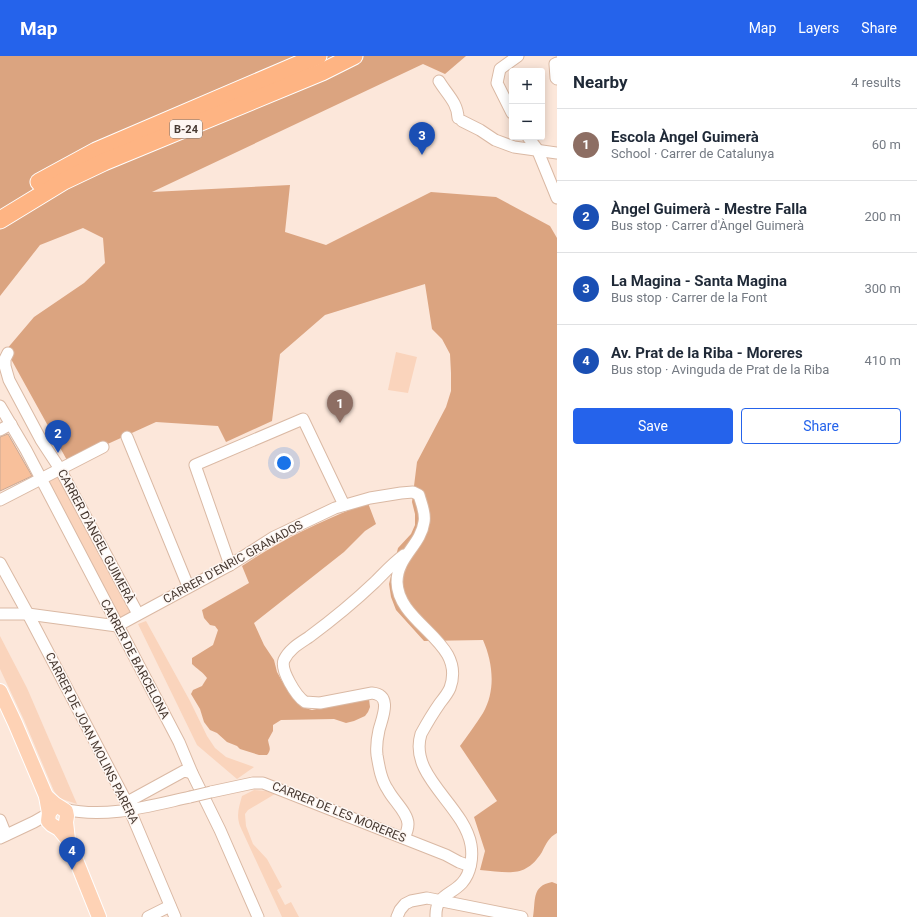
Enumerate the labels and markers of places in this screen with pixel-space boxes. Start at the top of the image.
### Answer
pin: 3 [409,122,435,155]
pin: 1 [327,390,353,423]
pin: 2 [45,420,71,453]
pin: 4 [59,837,85,870]

